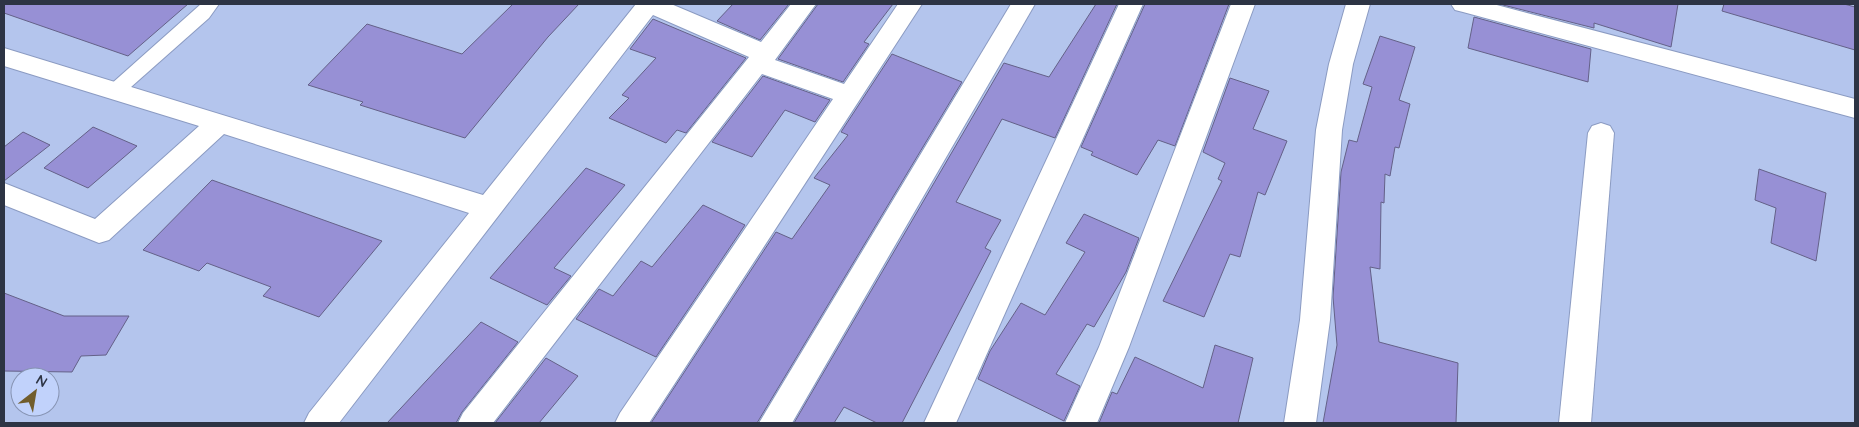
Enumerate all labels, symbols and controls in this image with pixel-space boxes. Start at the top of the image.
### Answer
north arrow [10,367,60,417]
text: N [33,370,51,391]

